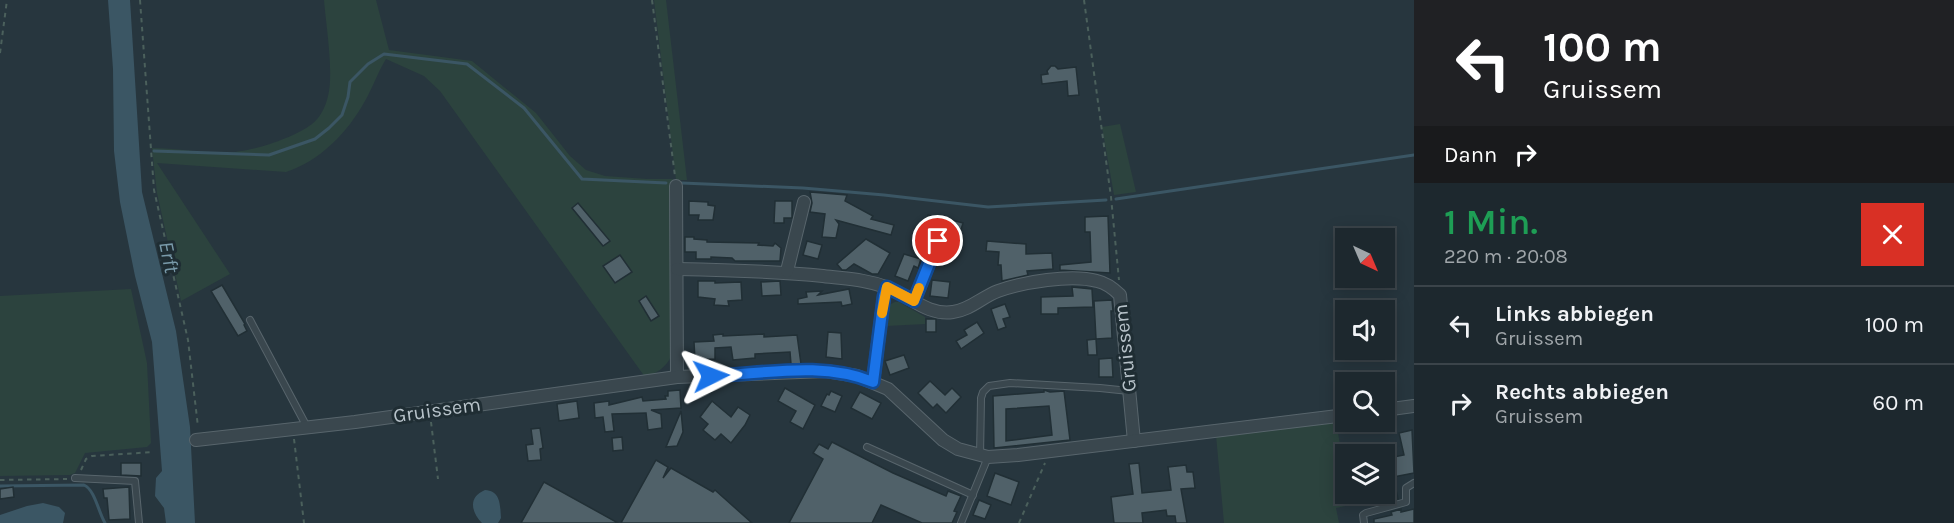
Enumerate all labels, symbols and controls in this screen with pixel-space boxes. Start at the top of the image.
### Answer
text: 100 m [1543,22,1662,72]
icon: left [1444,24,1522,102]
text: Gruissem [1543,73,1662,105]
icon: right [1509,138,1542,171]
text: Dann [1444,142,1497,168]
text: 1 Min. [1444,201,1538,243]
button: close [1861,203,1924,266]
pin [912,215,963,266]
icon: arrive [921,224,954,257]
north arrow [1335,228,1395,288]
map controls [1335,228,1395,504]
water label: Erft [154,239,184,276]
text: 220 m · 20:08 [1444,245,1568,268]
button: sound [1335,300,1395,360]
text: Links abbiegen [1495,301,1654,327]
street label: Gruissem [1109,303,1141,393]
icon: left [1444,309,1477,342]
text: 100 m [1865,312,1924,338]
text: Gruissem [1495,327,1583,350]
position arrow [679,344,743,408]
button: search [1335,372,1395,432]
text: Rechts abbiegen [1495,379,1669,405]
icon: right [1444,387,1477,420]
text: 60 m [1873,390,1924,416]
street label: Gruissem [392,392,482,428]
text: Gruissem [1495,405,1583,428]
button: layers [1335,444,1395,504]

